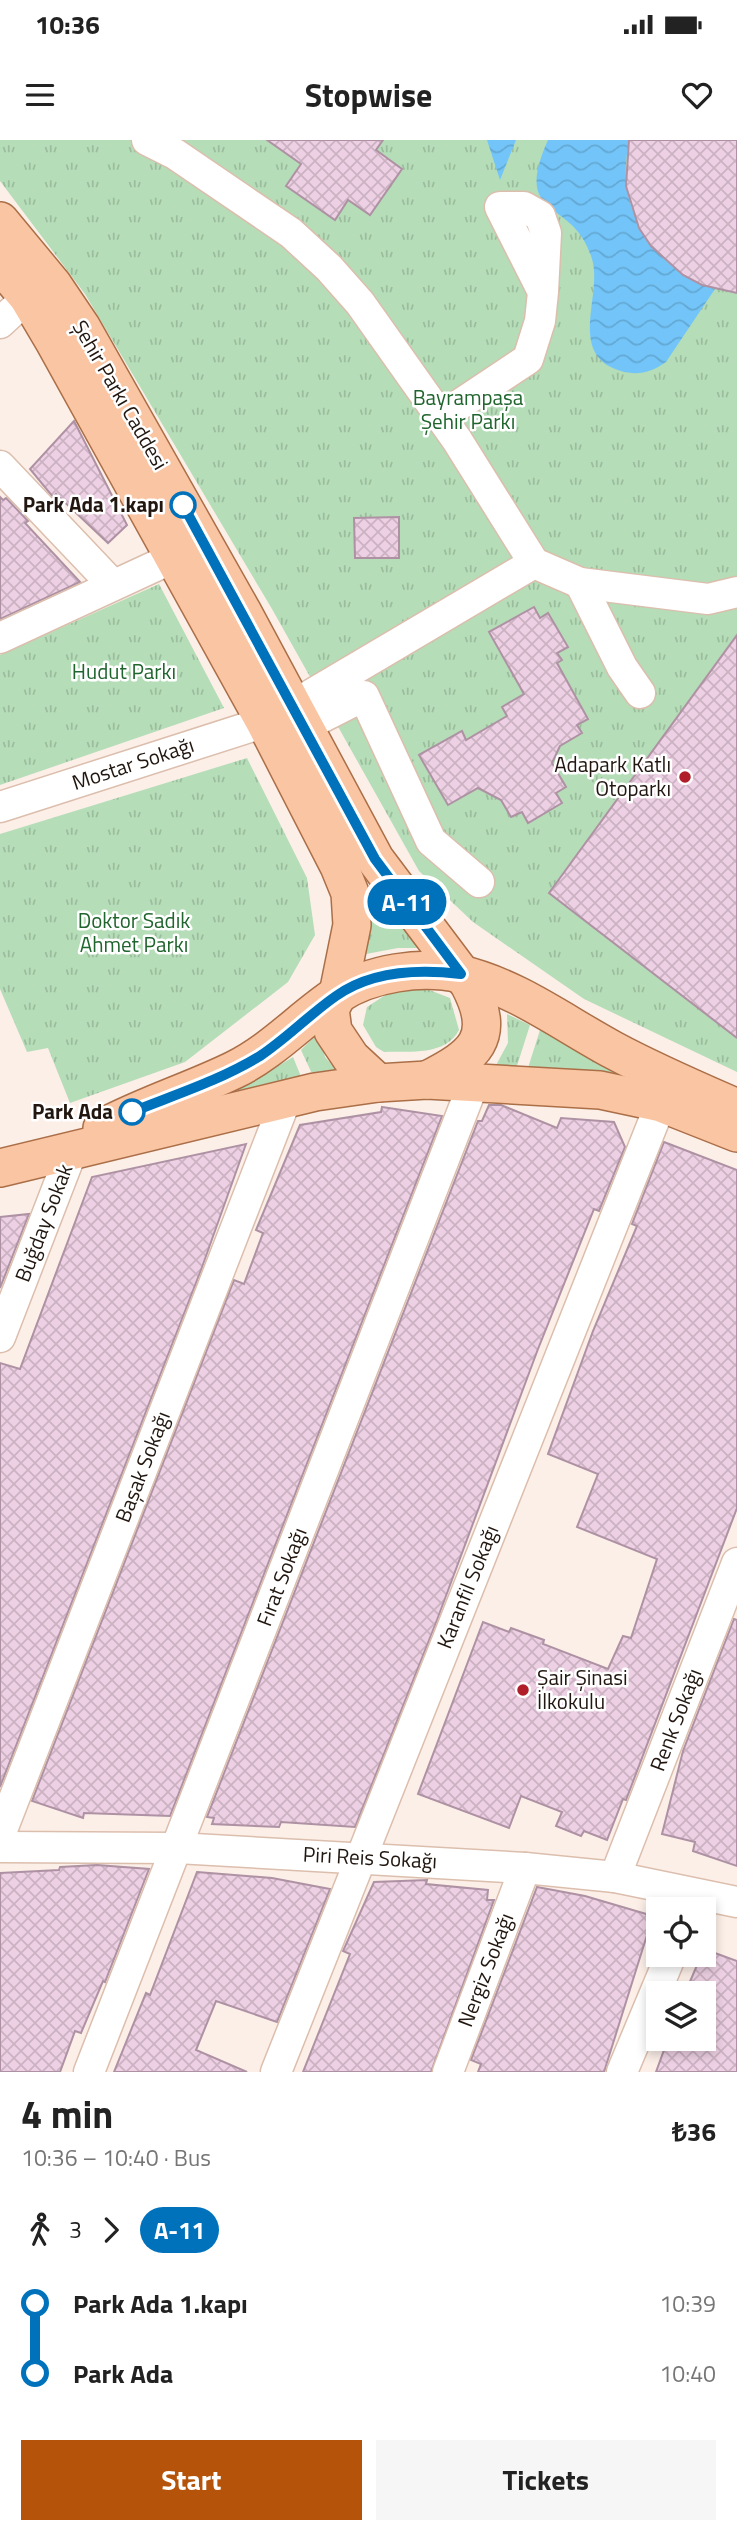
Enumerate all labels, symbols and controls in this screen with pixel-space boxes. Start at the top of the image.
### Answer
text: 10:36 [35,5,100,44]
text: Stopwise [305,71,432,119]
icon: menu [21,76,59,114]
icon: heart [678,76,716,114]
street label: Şehir Parkı Caddesi [65,314,177,475]
park label: Bayrampaşa Şehir Parkı [413,381,524,437]
place label: Park Ada 1.kapı [23,488,164,520]
marker: Park Ada 1.kapı [170,492,196,518]
park label: Hudut Parkı [72,655,176,687]
street label: Mostar Sokağı [68,728,198,798]
place label: Adapark Katlı Otoparkı [554,748,671,804]
marker: Adapark Katlı Otoparkı [677,769,693,785]
line badge: A-11 [358,879,456,925]
text: A-11 [381,884,433,920]
park label: Doktor Sadık Ahmet Parkı [78,904,190,960]
place label: Park Ada [32,1095,113,1127]
marker: Park Ada [119,1099,145,1125]
street label: Buğday Sokak [6,1159,80,1286]
street label: Başak Sokağı [106,1406,178,1527]
street label: Karanfil Sokağı [428,1520,506,1653]
street label: Fırat Sokağı [248,1523,315,1631]
place label: Şair Şinasi İlkokulu [537,1661,628,1717]
street label: Renk Sokağı [641,1664,709,1776]
marker: Şair Şinasi İlkokulu [515,1682,531,1698]
street label: Piri Reis Sokağı [302,1838,438,1876]
map controls [646,1897,716,2051]
button: locate [646,1897,716,1967]
street label: Nergiz Sokağı [449,1908,521,2031]
button: layers [646,1981,716,2051]
text: 4 min [21,2085,113,2143]
text: ₺36 [672,2112,716,2151]
text: 10:36 – 10:40 · Bus [21,2140,211,2175]
icon: walk [21,2211,59,2249]
icon: forward [92,2211,130,2249]
text: 3 [69,2212,82,2247]
text: A-11 [154,2212,205,2248]
text: Park Ada 1.kapı [73,2284,248,2323]
text: 10:39 [659,2286,716,2321]
text: Park Ada [73,2354,173,2393]
text: 10:40 [659,2356,716,2391]
button: Start [21,2440,362,2520]
button: Tickets [376,2440,716,2520]

